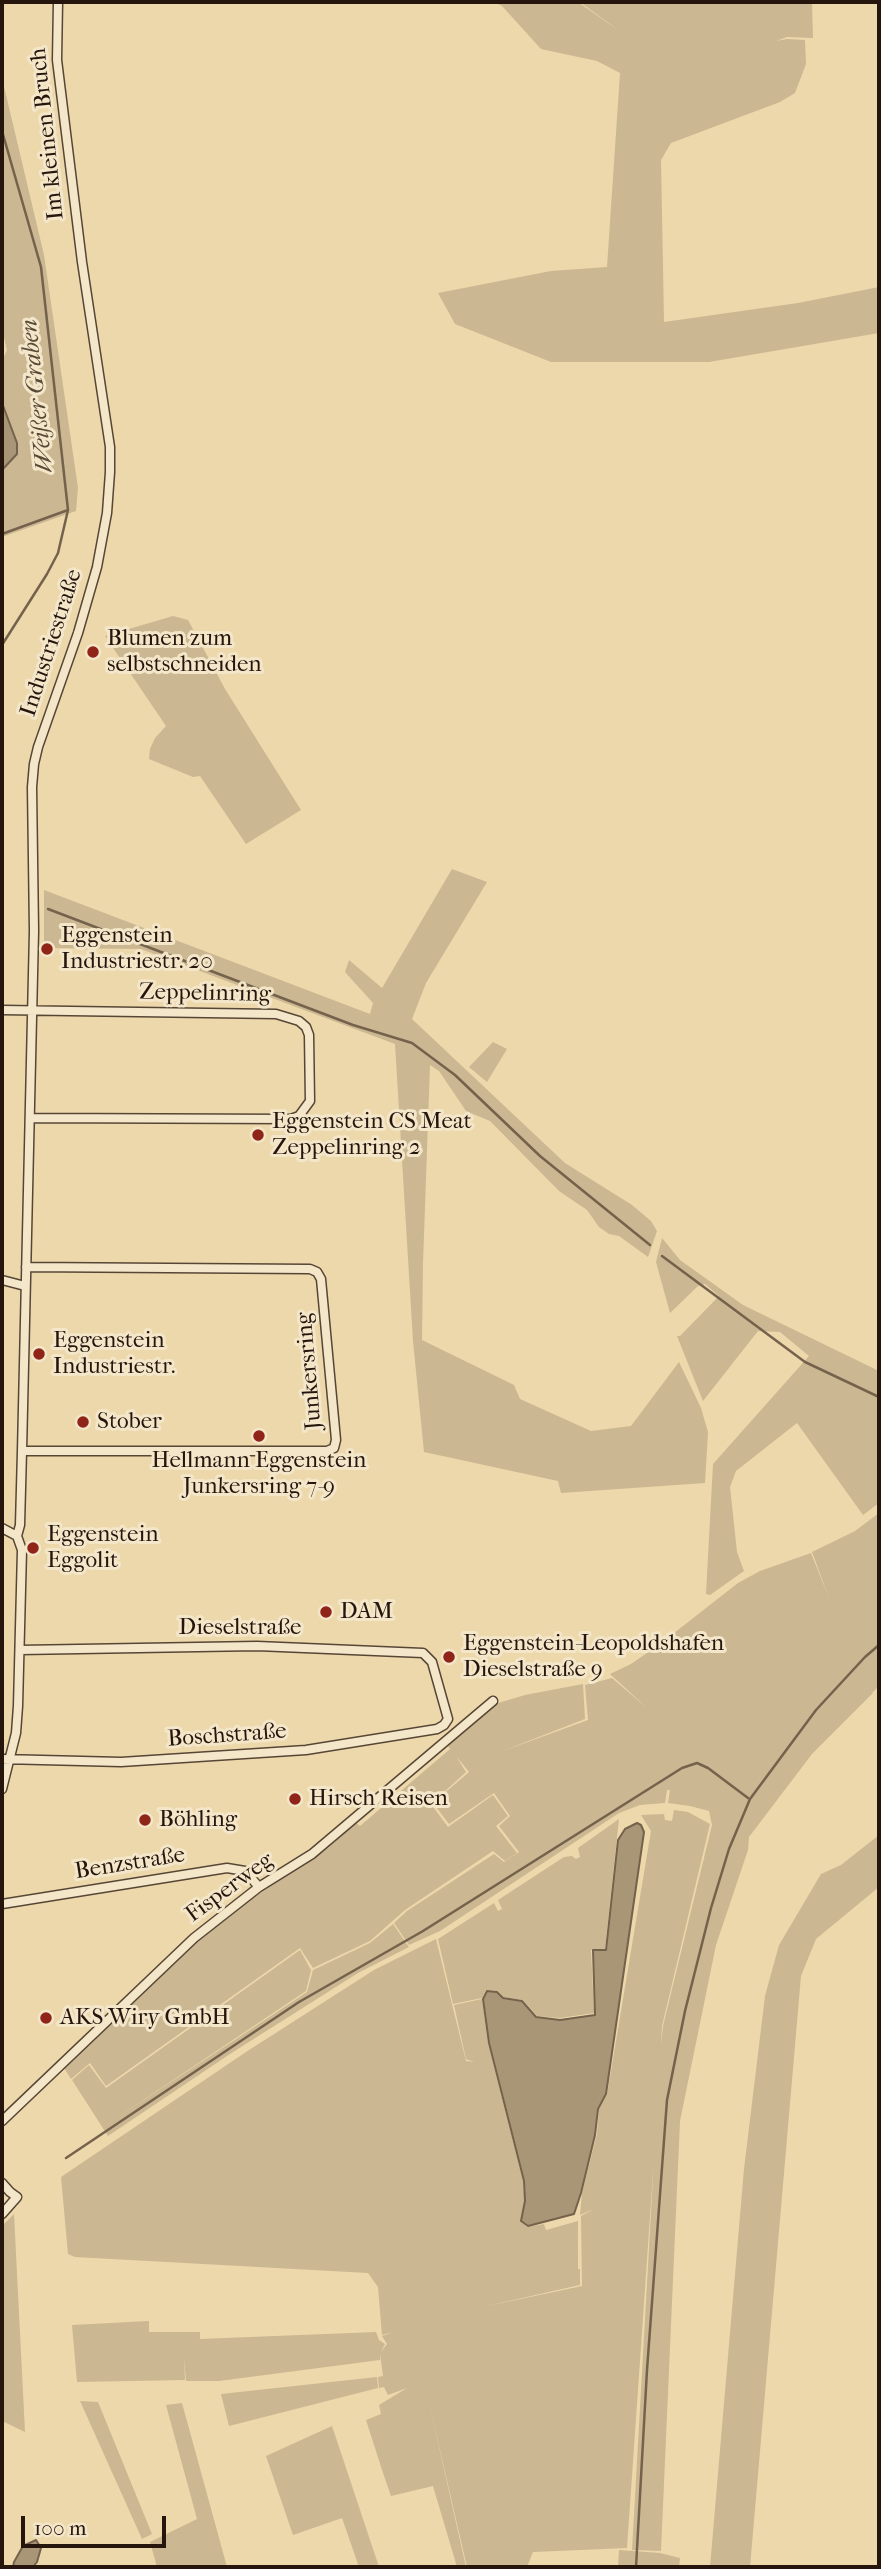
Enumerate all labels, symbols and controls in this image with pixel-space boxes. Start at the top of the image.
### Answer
street label: Im kleinen Bruch [25,47,71,221]
water label: Weißer Graben [16,318,60,474]
street label: Industriestraße [15,566,89,720]
place label: Blumen zum selbstschneiden [107,625,262,679]
marker: Blumen zum selbstschneiden [85,644,101,660]
place label: Eggenstein Industriestr. 20 [61,922,213,976]
marker: Eggenstein Industriestr. 20 [39,941,55,957]
street label: Zeppelinring [139,979,271,1009]
place label: Eggenstein CS Meat Zeppelinring 2 [272,1108,472,1162]
marker: Eggenstein CS Meat Zeppelinring 2 [250,1127,266,1143]
street label: Junkersring [291,1311,329,1431]
place label: Eggenstein Industriestr. [53,1327,175,1381]
marker: Eggenstein Industriestr. [31,1346,47,1362]
place label: Stober [97,1408,162,1436]
marker: Stober [75,1414,91,1430]
marker: Hellmann Eggenstein Junkersring 7-9 [251,1428,267,1444]
place label: Hellmann Eggenstein Junkersring 7-9 [152,1447,366,1501]
place label: Eggenstein Eggolit [47,1521,159,1575]
marker: Eggenstein Eggolit [25,1540,41,1556]
place label: DAM [340,1598,393,1626]
marker: DAM [318,1604,334,1620]
street label: Dieselstraße [179,1614,301,1642]
place label: Eggenstein-Leopoldshafen Dieselstraße 9 [463,1630,724,1684]
marker: Eggenstein-Leopoldshafen Dieselstraße 9 [441,1649,457,1665]
street label: Boschstraße [167,1718,287,1754]
place label: Hirsch Reisen [309,1785,448,1813]
marker: Hirsch Reisen [287,1791,303,1807]
place label: Böhling [159,1806,237,1834]
marker: Böhling [137,1812,153,1828]
street label: Benzstraße [73,1842,187,1886]
street label: Fisperweg [181,1847,279,1929]
place label: AKS Wiry GmbH [60,2004,230,2032]
marker: AKS Wiry GmbH [38,2010,54,2026]
scale bar [24,2502,170,2546]
text: 100 m [34,2516,87,2540]

